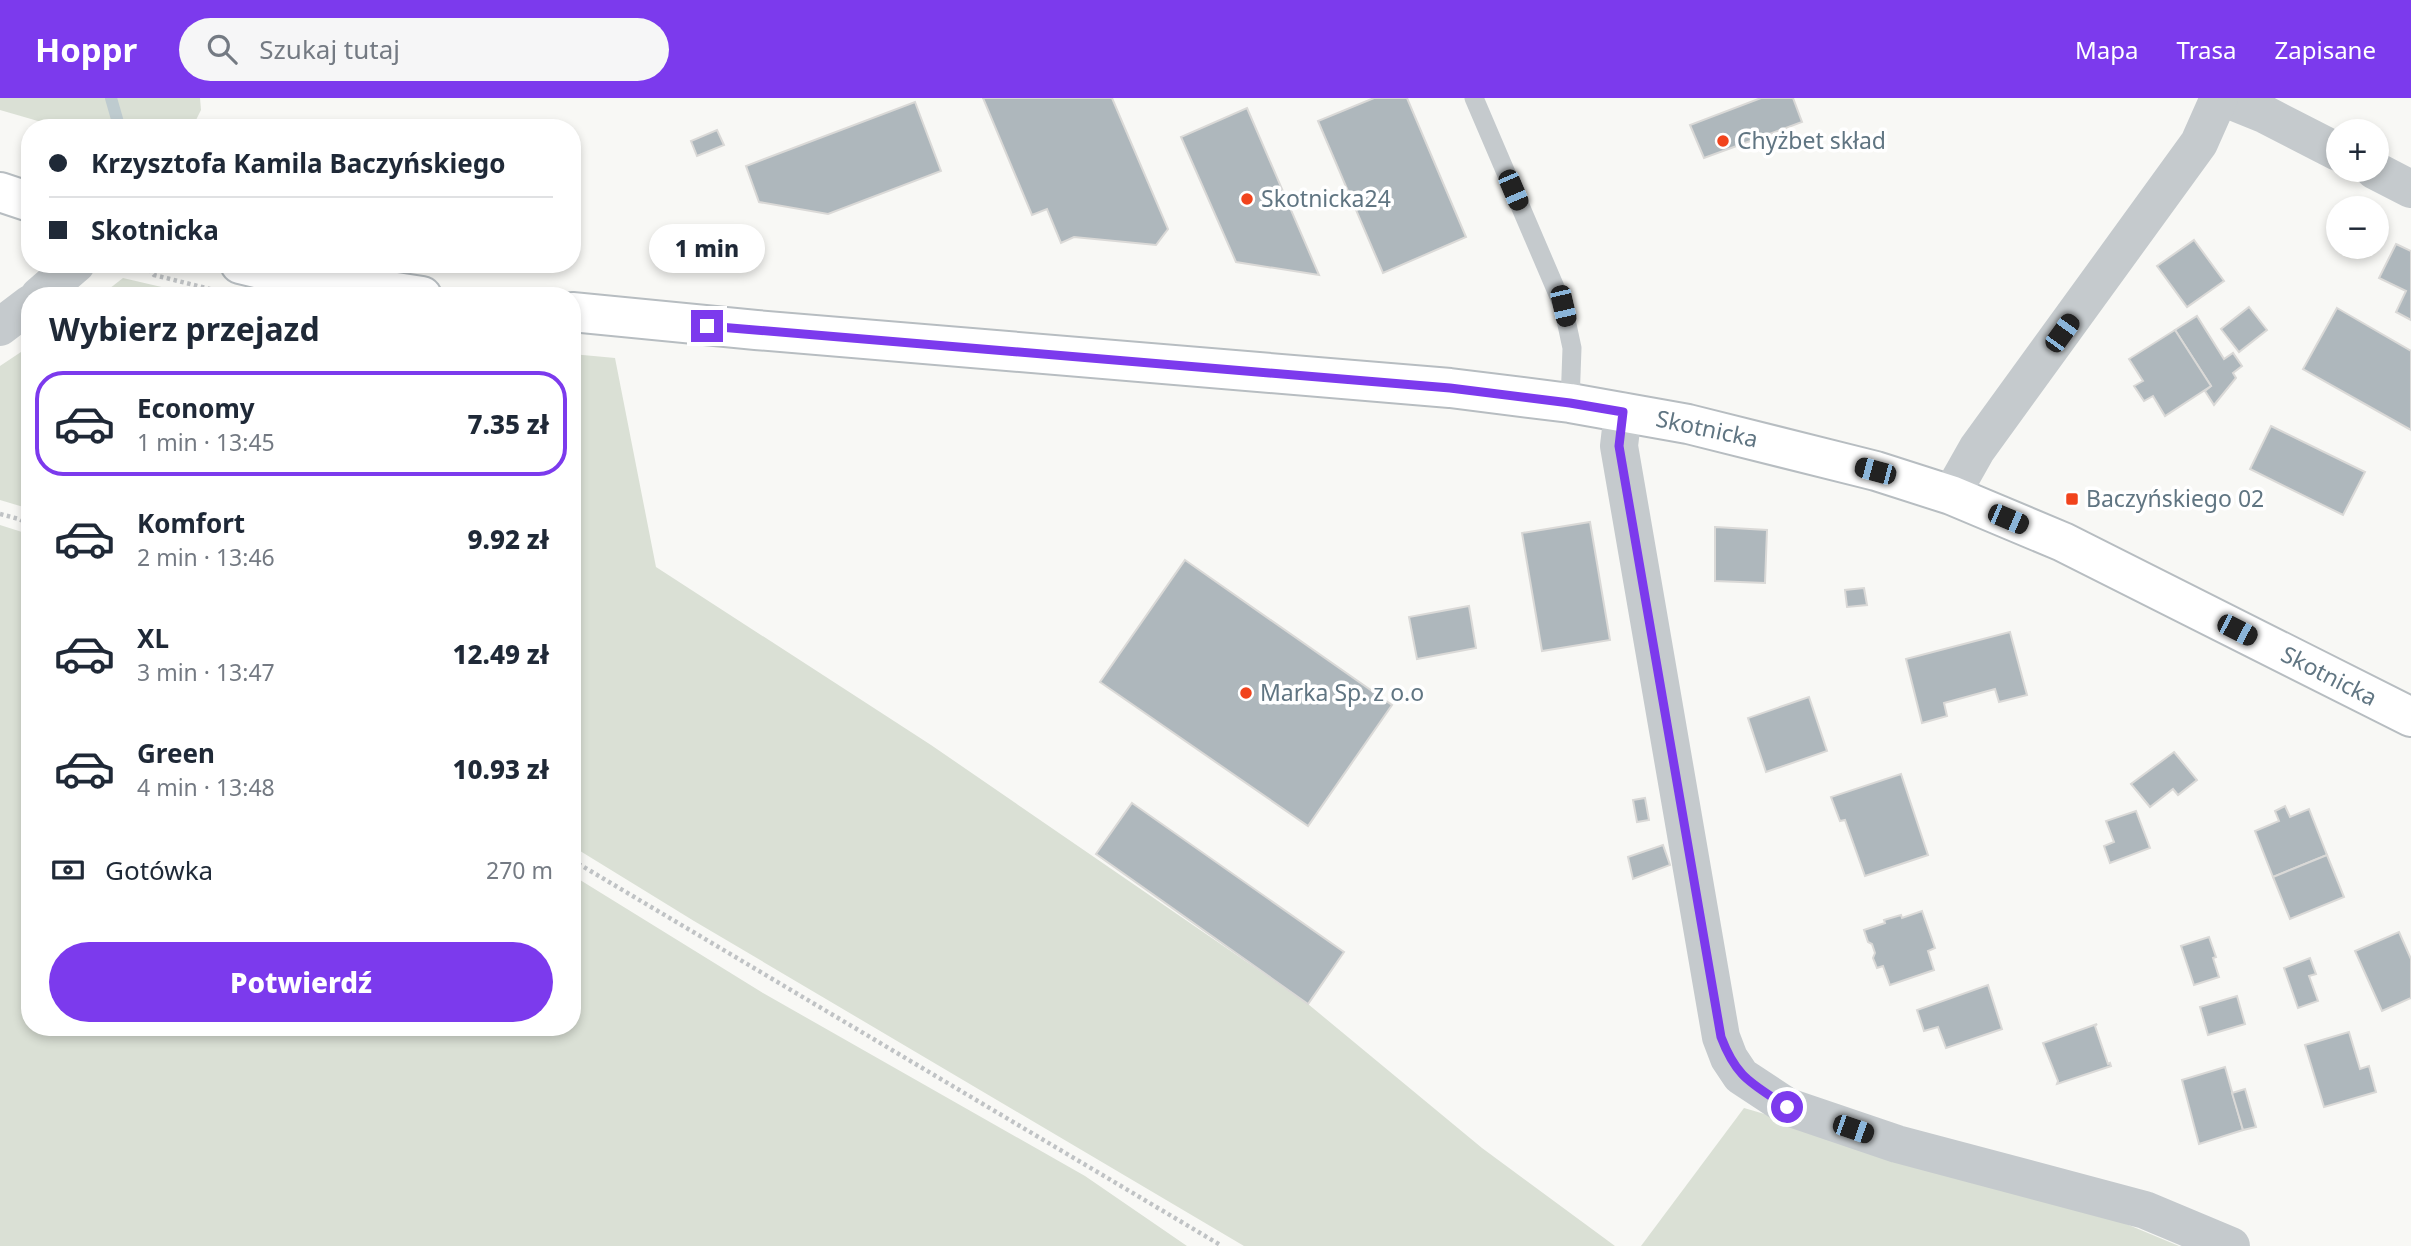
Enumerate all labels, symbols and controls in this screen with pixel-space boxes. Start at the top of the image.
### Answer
search box [179,18,669,81]
text: Hoppr [35,27,137,72]
icon: search [203,30,241,68]
text: Szukaj tutaj [259,31,400,67]
text: Mapa [2075,33,2139,66]
text: Trasa [2177,33,2237,66]
text: Zapisane [2275,33,2376,66]
map controls [2326,119,2389,259]
button: + [2326,119,2389,182]
place label: Chyżbet skład [1737,124,1886,156]
marker: Chyżbet skład [1715,133,1731,149]
text: Krzysztofa Kamila Baczyńskiego [91,145,505,181]
car [1496,167,1531,213]
place label: Skotnicka24 [1261,182,1391,214]
marker: Skotnicka24 [1239,191,1255,207]
button: − [2326,196,2389,259]
text: Skotnicka [91,212,219,248]
callout: 1 min [649,224,765,274]
text: 1 min [675,232,739,264]
car [1549,283,1578,329]
text: Wybierz przejazd [49,307,320,350]
route end [691,310,723,342]
car [2042,310,2083,356]
text: Economy [137,390,255,426]
icon: car [53,392,116,455]
street label: Skotnicka [1653,402,1761,454]
text: 7.35 zł [467,406,549,442]
text: 1 min · 13:45 [137,426,275,458]
car [1852,455,1899,487]
place label: Baczyńskiego 02 [2086,482,2264,514]
marker: Baczyńskiego 02 [2064,491,2080,507]
car [1985,501,2032,537]
text: Komfort [137,505,245,541]
icon: car [53,507,116,570]
text: 9.92 zł [467,521,549,557]
text: 2 min · 13:46 [137,541,275,573]
car [2214,611,2261,649]
text: XL [137,620,169,656]
icon: car [53,622,116,685]
text: 12.49 zł [452,636,549,672]
street label: Skotnicka [2276,637,2383,713]
text: 3 min · 13:47 [137,656,275,688]
place label: Marka Sp. z o.o [1260,676,1424,708]
marker: Marka Sp. z o.o [1238,685,1254,701]
text: Green [137,735,215,771]
icon: car [53,737,116,800]
text: 10.93 zł [452,751,549,787]
text: 4 min · 13:48 [137,771,275,803]
icon: cash [49,851,87,889]
text: Gotówka [105,852,213,888]
text: 270 m [486,854,553,886]
button: Potwierdź [49,942,553,1022]
route start [1771,1091,1803,1123]
car [1830,1112,1877,1146]

